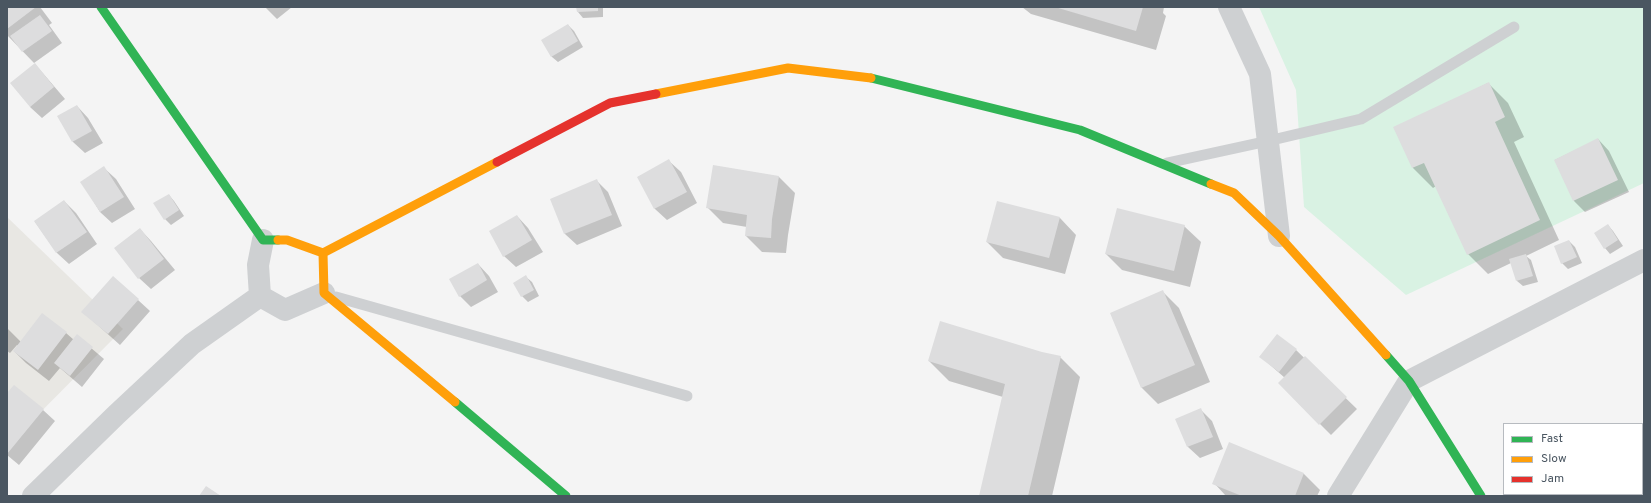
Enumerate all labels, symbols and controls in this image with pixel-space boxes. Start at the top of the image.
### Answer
legend [1503,423,1643,495]
text: Fast [1541,431,1563,447]
text: Slow [1541,451,1567,467]
text: Jam [1541,471,1564,487]

